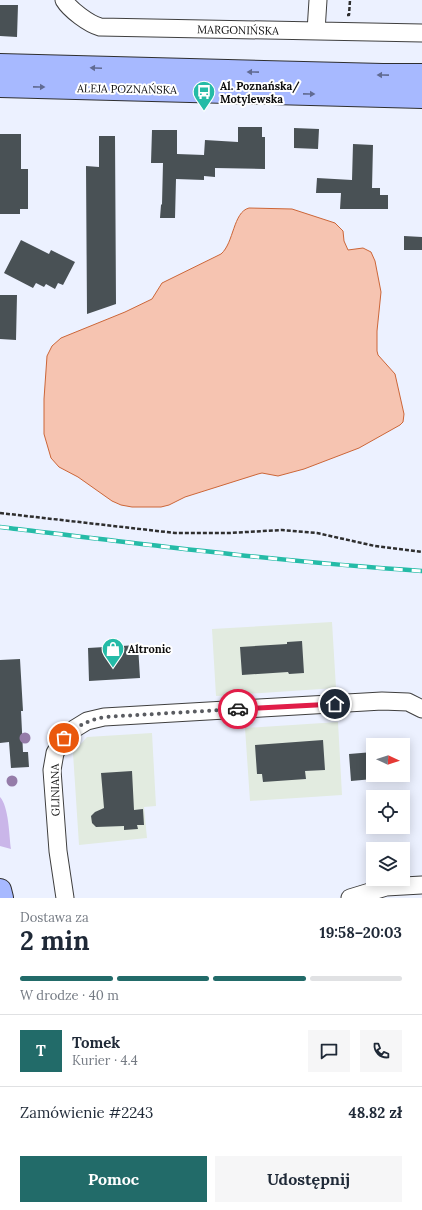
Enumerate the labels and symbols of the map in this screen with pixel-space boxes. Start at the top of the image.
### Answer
street label: MARGONIŃSKA [197,22,280,38]
one-way arrow [89,65,102,71]
one-way arrow [246,69,259,75]
one-way arrow [376,72,389,78]
bus stop icon: Al. Poznańska/ Motylewska [191,79,217,112]
place label: Al. Poznańska/ Motylewska [220,79,300,106]
street label: ALEJA POZNAŃSKA [76,81,178,97]
one-way arrow [33,84,46,90]
one-way arrow [303,90,315,97]
shop icon: Altronic [100,636,126,669]
place label: Altronic [128,642,171,656]
pin [318,687,352,721]
courier [218,689,258,729]
pin [47,721,81,755]
north arrow [366,738,410,782]
street label: GLINIANA [48,762,62,816]

